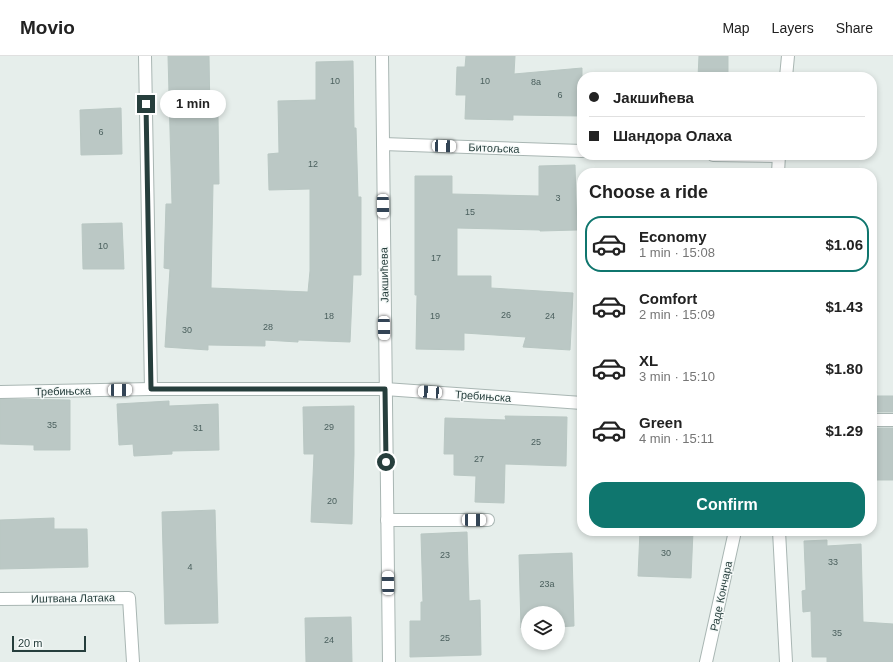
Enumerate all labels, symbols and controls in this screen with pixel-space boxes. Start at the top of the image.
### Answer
text: Movio [20,17,75,38]
text: Map [722,20,750,36]
text: Layers [772,20,814,36]
text: Share [836,20,873,36]
house number: 10 [330,76,340,86]
house number: 10 [480,76,490,86]
house number: 8a [531,77,541,87]
text: Јакшићева [613,89,694,106]
callout: 1 min [160,90,226,118]
house number: 6 [557,90,563,100]
route end [137,95,155,113]
text: 1 min [176,96,210,111]
house number: 6 [98,127,104,137]
text: Шандора Олаха [613,127,732,144]
car [432,140,456,152]
street label: Битољска [468,141,521,155]
house number: 12 [308,159,318,169]
text: Choose a ride [589,182,708,202]
house number: 3 [555,193,561,203]
car [377,194,389,218]
house number: 15 [465,207,475,217]
icon: car [591,226,627,262]
text: Economy [639,228,707,245]
text: $1.06 [825,236,863,253]
house number: 10 [98,241,108,251]
text: 1 min · 15:08 [639,245,715,260]
street label: Јакшићева [378,246,390,303]
house number: 17 [431,253,441,263]
icon: car [591,288,627,324]
text: Comfort [639,290,697,307]
text: $1.43 [825,298,863,315]
text: 2 min · 15:09 [639,307,715,322]
house number: 26 [501,310,511,320]
house number: 18 [324,311,334,321]
house number: 19 [430,311,440,321]
house number: 24 [545,311,555,321]
car [378,316,390,340]
house number: 28 [263,322,273,332]
house number: 30 [182,325,192,335]
icon: car [591,350,627,386]
text: XL [639,352,658,369]
text: $1.80 [825,360,863,377]
text: 3 min · 15:10 [639,369,715,384]
street label: Требињска [35,384,92,397]
car [108,384,132,396]
car [418,385,442,399]
street label: Требињска [455,388,512,404]
icon: car [591,412,627,448]
text: Green [639,414,682,431]
house number: 35 [47,420,57,430]
house number: 29 [324,422,334,432]
text: $1.29 [825,422,863,439]
house number: 31 [193,423,203,433]
text: 4 min · 15:11 [639,431,714,446]
house number: 25 [531,437,541,447]
route start [377,453,395,471]
house number: 27 [474,454,484,464]
button: Confirm [589,482,865,528]
house number: 20 [327,496,337,506]
car [462,514,486,526]
house number: 30 [661,548,671,558]
house number: 23 [440,550,450,560]
house number: 33 [828,557,838,567]
street label: Раде Кончара [708,559,734,632]
house number: 4 [187,562,193,572]
car [382,571,394,595]
house number: 23a [539,579,555,589]
street label: Иштвана Латака [31,591,116,605]
map controls [521,606,565,650]
button: layers [521,606,565,650]
house number: 35 [832,628,842,638]
house number: 25 [440,633,450,643]
scale bar [12,634,86,653]
house number: 24 [324,635,334,645]
text: 20 m [18,637,42,649]

